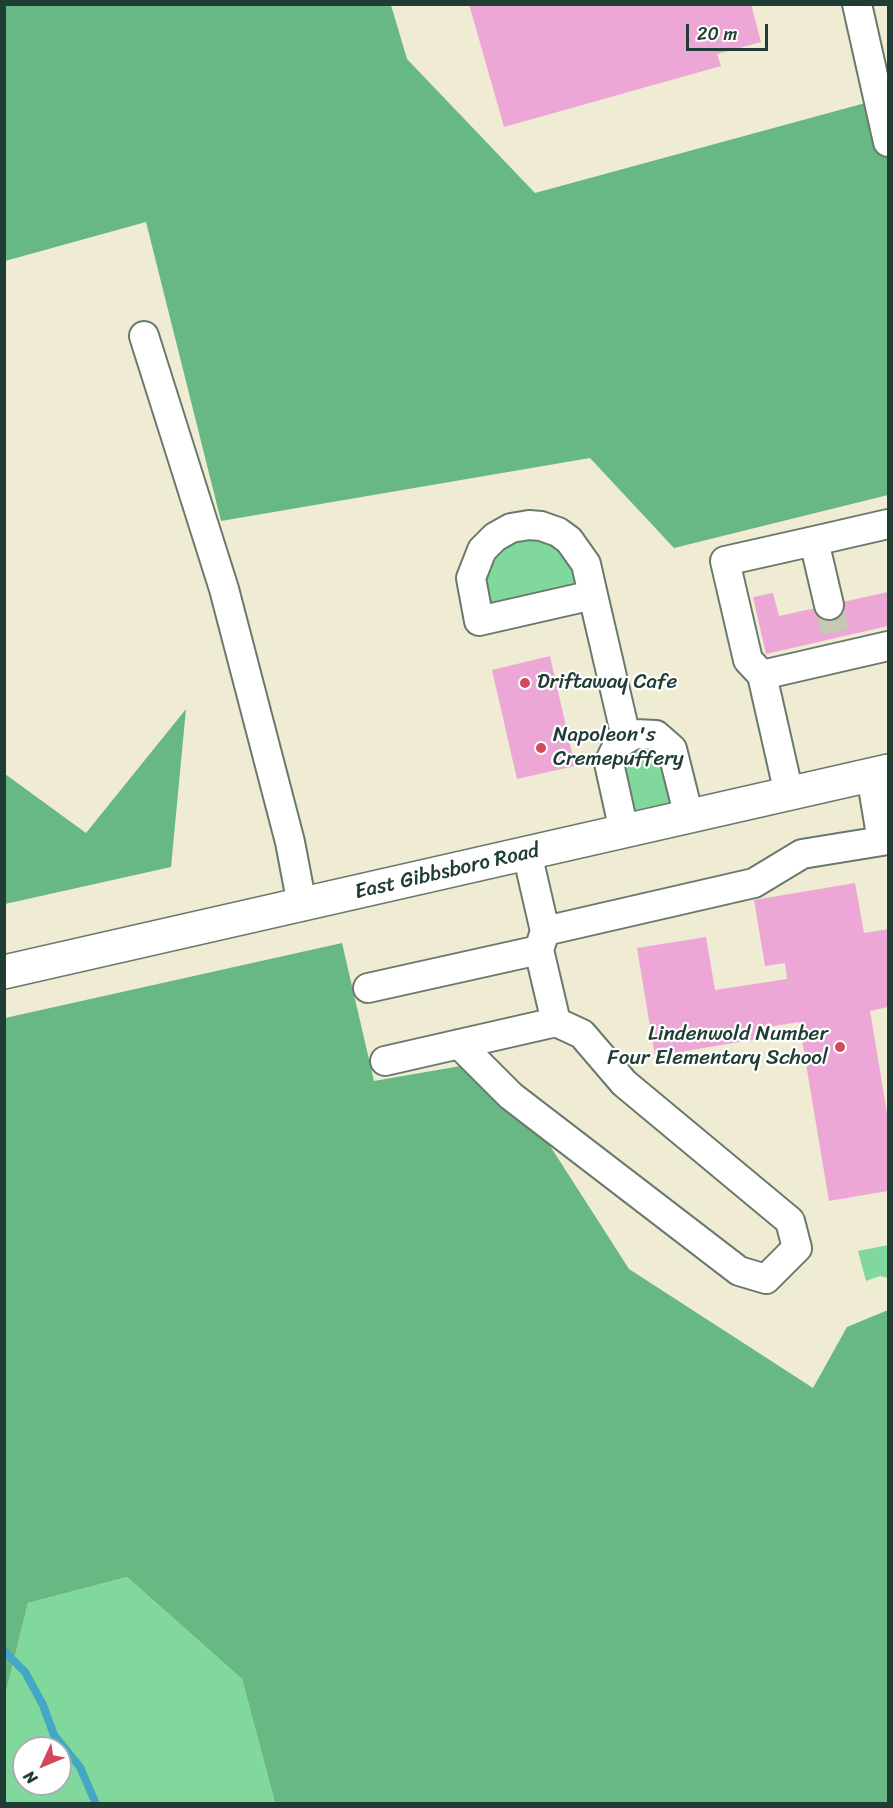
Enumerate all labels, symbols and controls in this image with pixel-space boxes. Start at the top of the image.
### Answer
scale bar [689,12,772,50]
text: 20 m [697,18,737,50]
place label: Driftaway Cafe [537,670,677,696]
marker: Driftaway Cafe [518,676,532,690]
place label: Napoleon's Cremepuffery [553,723,684,773]
marker: Napoleon's Cremepuffery [534,741,548,755]
street label: East Gibbsboro Road [352,839,542,905]
place label: Lindenwold Number Four Elementary School [607,1022,828,1072]
marker: Lindenwold Number Four Elementary School [833,1040,847,1054]
north arrow [12,1736,72,1796]
text: N [16,1763,44,1792]

